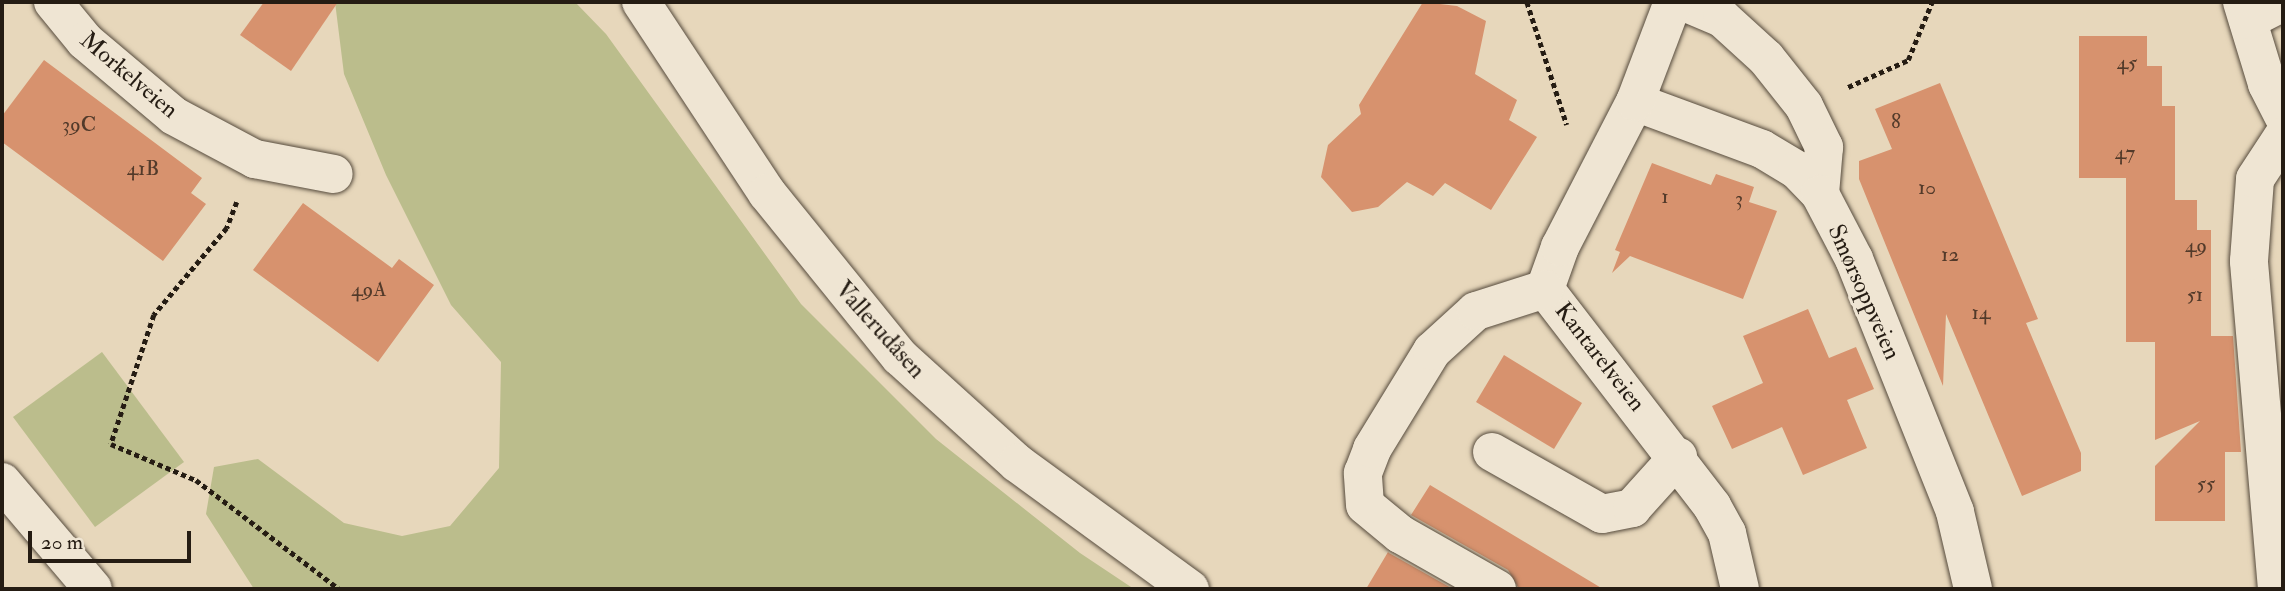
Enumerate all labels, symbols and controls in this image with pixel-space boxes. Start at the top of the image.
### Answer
street label: Morkelveien [74,26,184,124]
house number: 45 [2117,50,2137,76]
house number: 8 [1891,109,1901,135]
house number: 39C [62,112,96,138]
house number: 47 [2115,140,2135,166]
house number: 41B [127,156,159,182]
house number: 10 [1918,175,1936,201]
house number: 1 [1661,184,1669,210]
house number: 3 [1735,186,1743,212]
street label: Smørsoppveien [1821,220,1907,364]
house number: 49 [2185,233,2207,259]
house number: 12 [1941,242,1959,268]
street label: Vallerudåsen [829,276,931,384]
house number: 49A [351,277,387,303]
house number: 51 [2187,282,2203,308]
street label: Kantarelveien [1549,297,1651,417]
house number: 14 [1972,300,1990,326]
house number: 55 [2197,471,2215,497]
scale bar [32,518,194,562]
text: 20 m [41,529,83,556]

